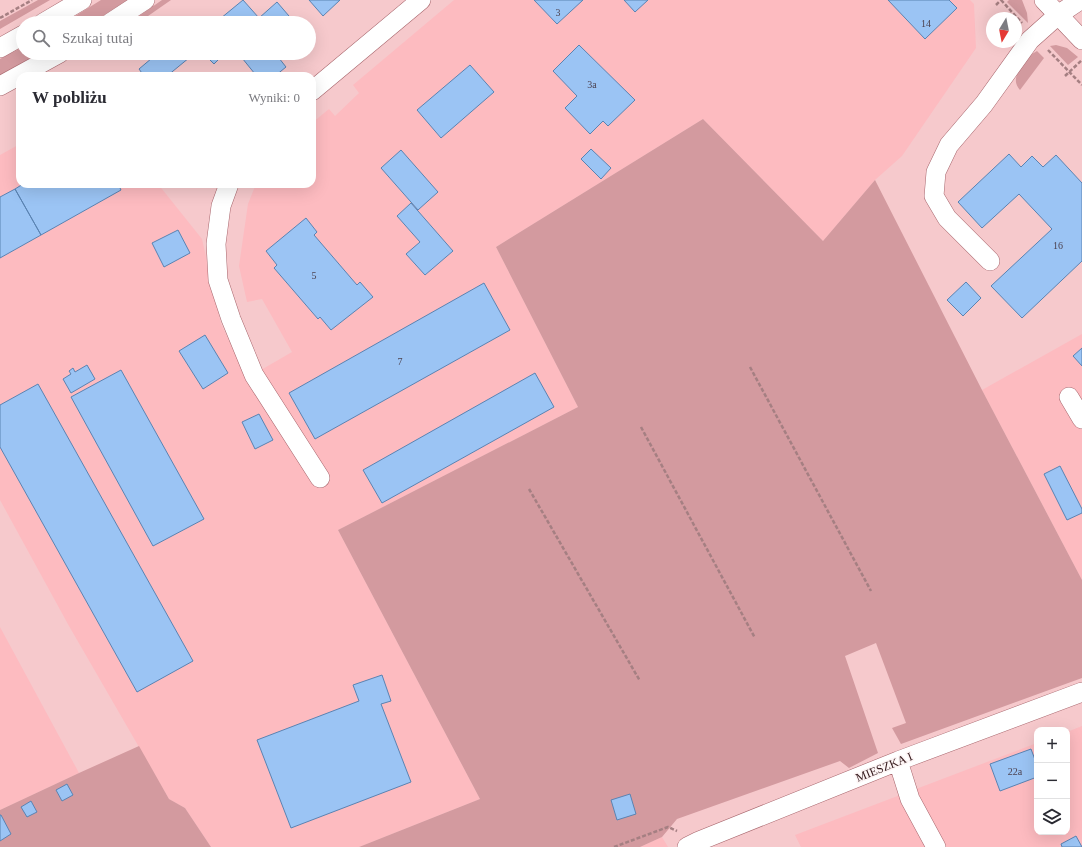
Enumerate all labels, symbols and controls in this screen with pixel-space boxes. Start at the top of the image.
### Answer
house number: 3 [556,7,561,18]
north arrow [986,12,1022,48]
search box [16,16,316,60]
house number: 14 [921,18,931,29]
icon: search [30,27,52,49]
text: Szukaj tutaj [62,30,133,46]
house number: 3a [587,79,597,90]
text: W pobliżu [32,88,107,107]
text: Wyniki: 0 [248,90,300,105]
house number: 16 [1053,240,1063,251]
house number: 5 [312,270,317,281]
house number: 7 [398,356,403,367]
map controls [1034,727,1070,835]
button: + [1034,727,1070,763]
street label: MIESZKA I [854,749,914,785]
button: − [1034,763,1070,799]
house number: 22a [1008,766,1023,777]
button: layers [1034,799,1070,835]

